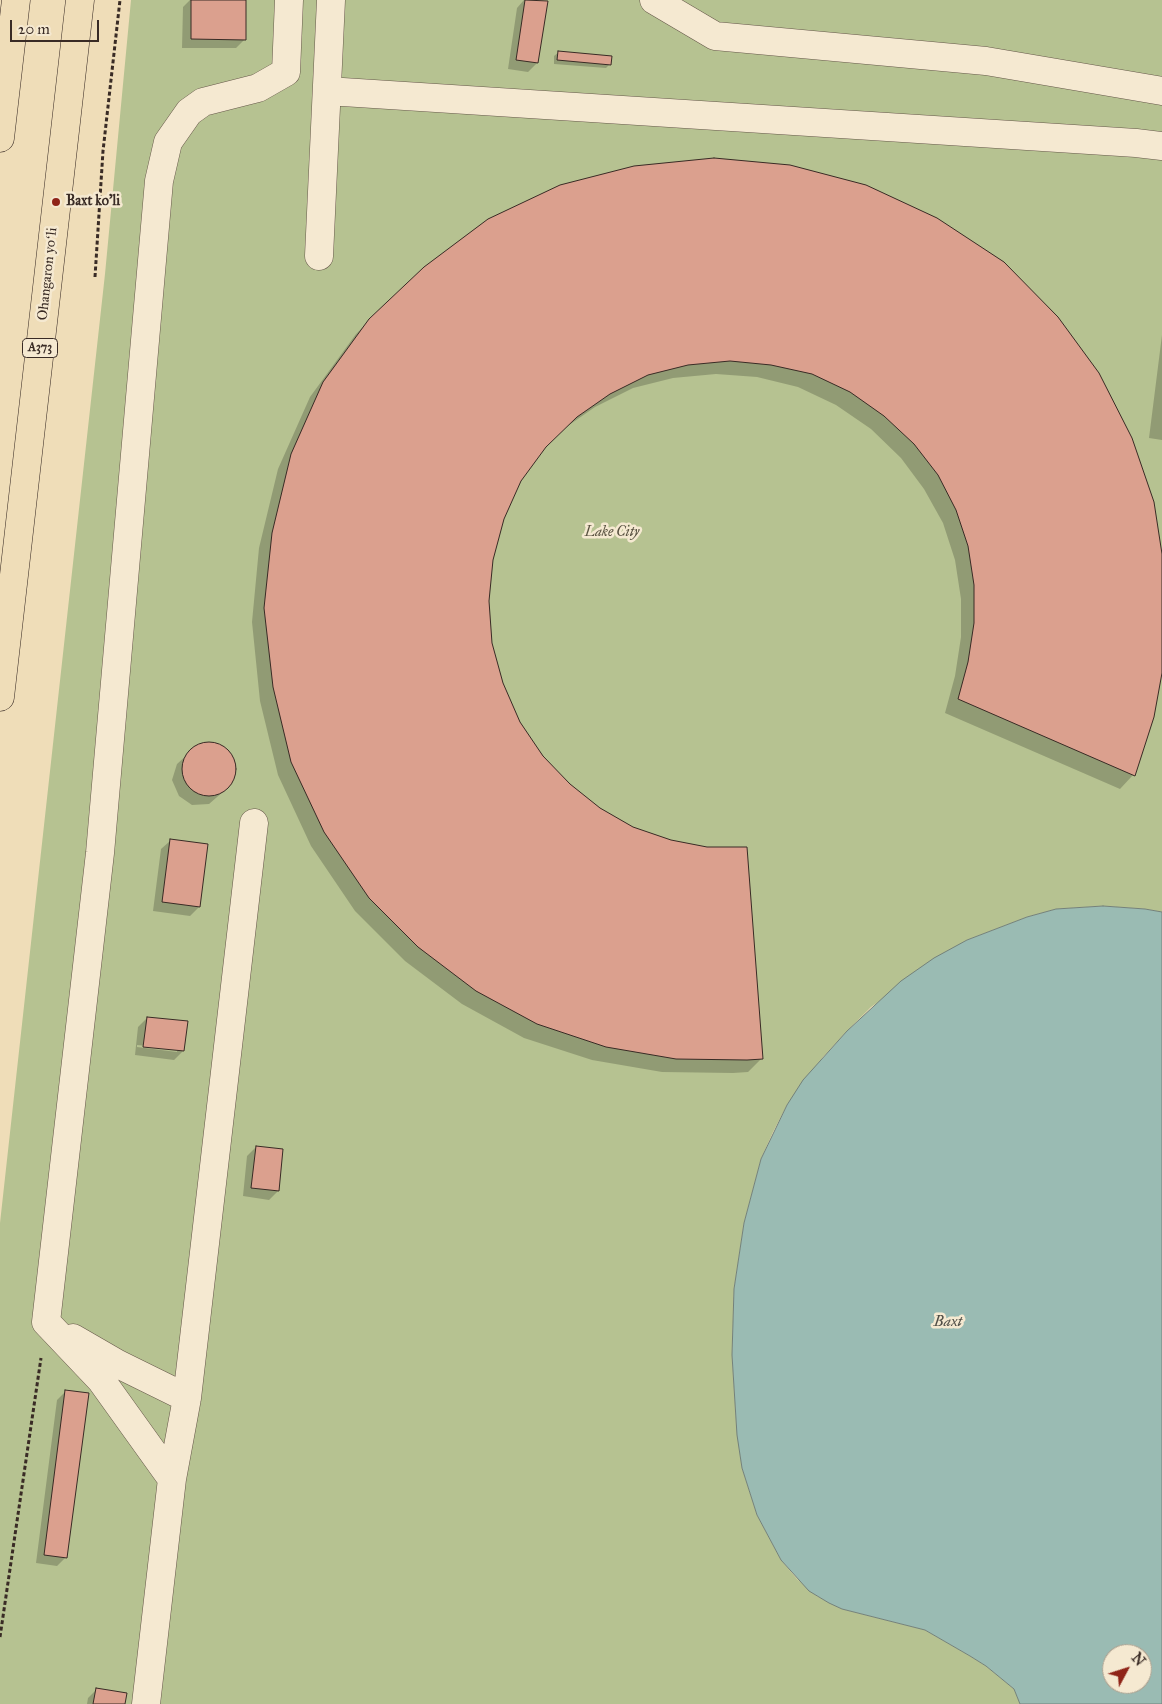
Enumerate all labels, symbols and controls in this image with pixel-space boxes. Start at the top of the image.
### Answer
scale bar [12,10,101,42]
text: 20 m [18,20,50,38]
place label: Baxt ko'li [66,194,120,210]
marker: Baxt ko'li [50,196,62,208]
street label: Ohangaron yoʻli [35,227,61,321]
road number: A373 [22,338,58,358]
park label: Lake City [585,525,639,541]
water label: Baхt [934,1313,962,1331]
north arrow [1102,1644,1152,1694]
text: N [1128,1650,1148,1670]

